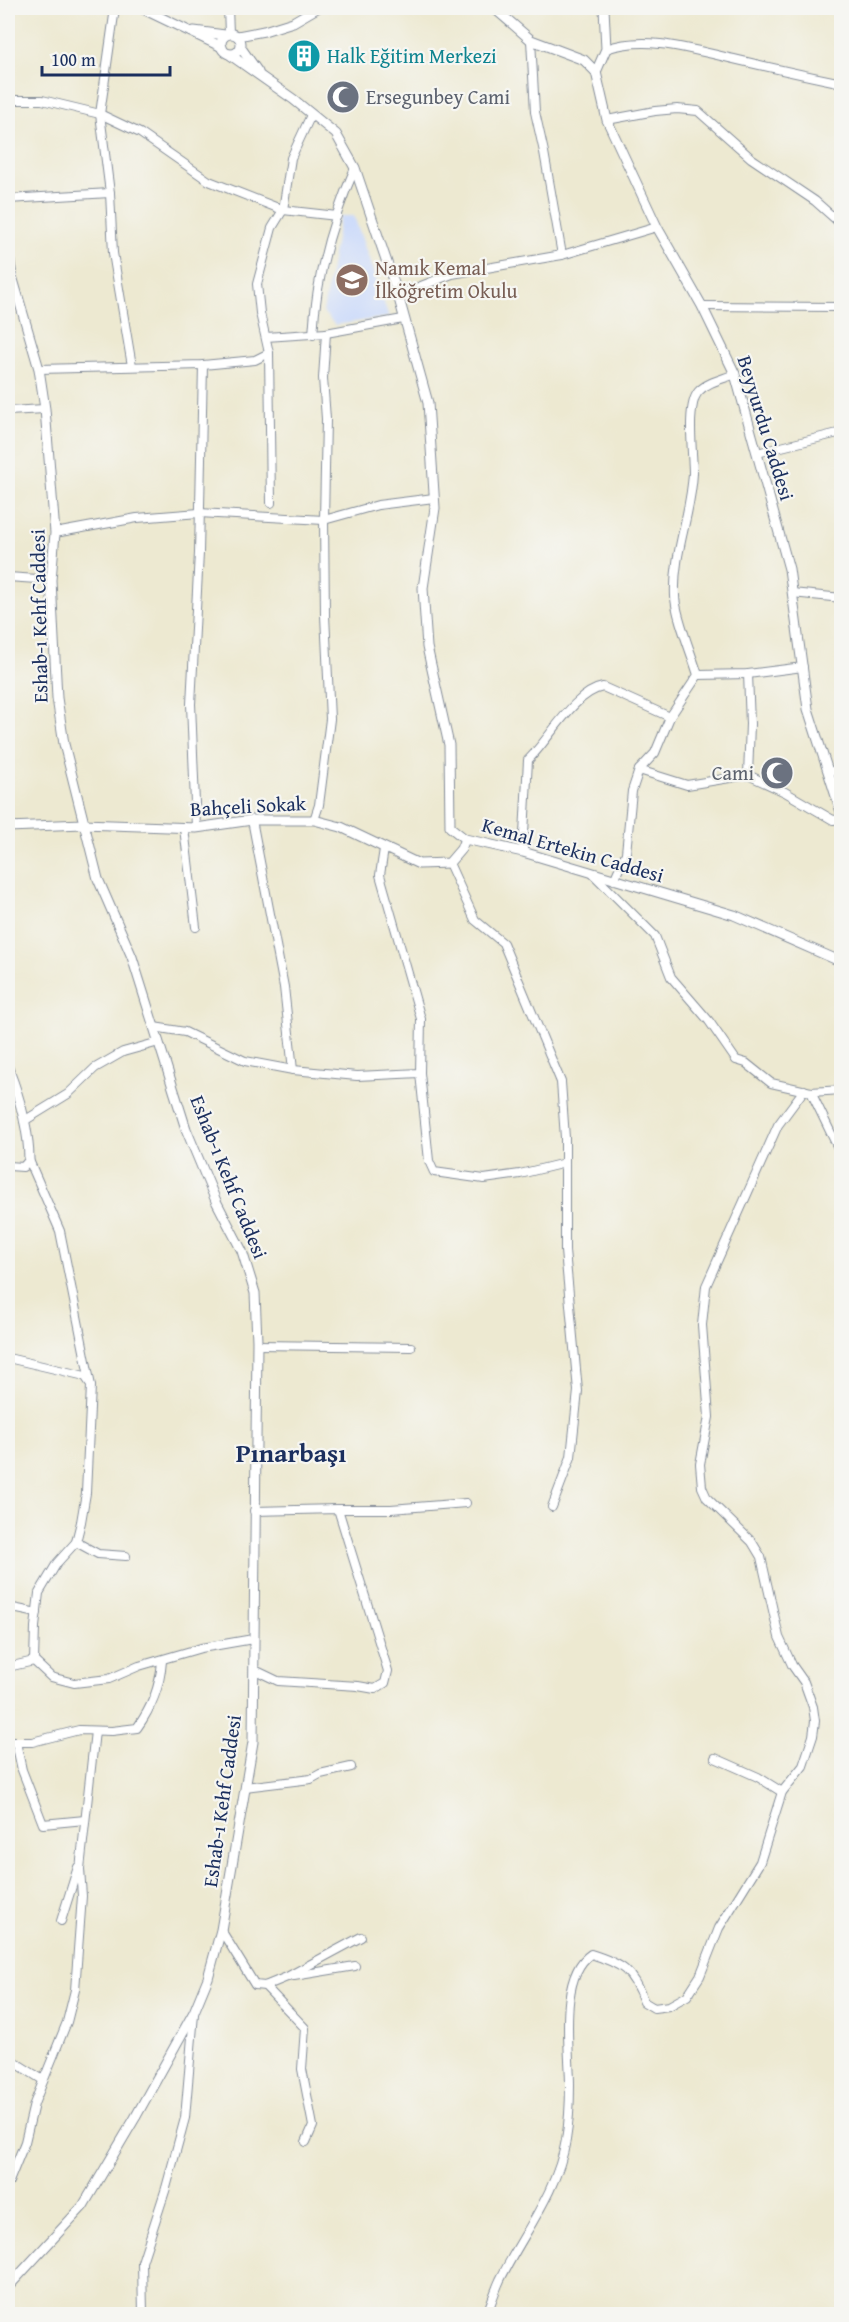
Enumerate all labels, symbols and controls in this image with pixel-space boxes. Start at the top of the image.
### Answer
building icon: Halk Eğitim Merkezi [286,38,322,74]
scale bar [42,39,170,77]
place label: Halk Eğitim Merkezi [327,41,497,70]
text: 100 m [51,46,96,73]
mosque icon: Ersegunbey Cami [325,79,361,115]
place label: Ersegunbey Cami [366,82,510,111]
place label: Namık Kemal İlköğretim Okulu [375,253,518,305]
school or university icon: Namık Kemal İlköğretim Okulu [334,262,370,298]
street label: Beyyurdu Caddesi [731,352,802,504]
street label: Eshab-ı Kehf Caddesi [22,528,55,703]
mosque icon: Cami [759,755,795,791]
place label: Cami [712,758,754,787]
street label: Bahçeli Sokak [189,788,307,823]
street label: Kemal Ertekin Caddesi [479,810,668,889]
street label: Eshab-ı Kehf Caddesi [183,1091,276,1263]
district label: Pınarbaşı [236,1433,346,1472]
street label: Eshab-ı Kehf Caddesi [195,1712,248,1889]

